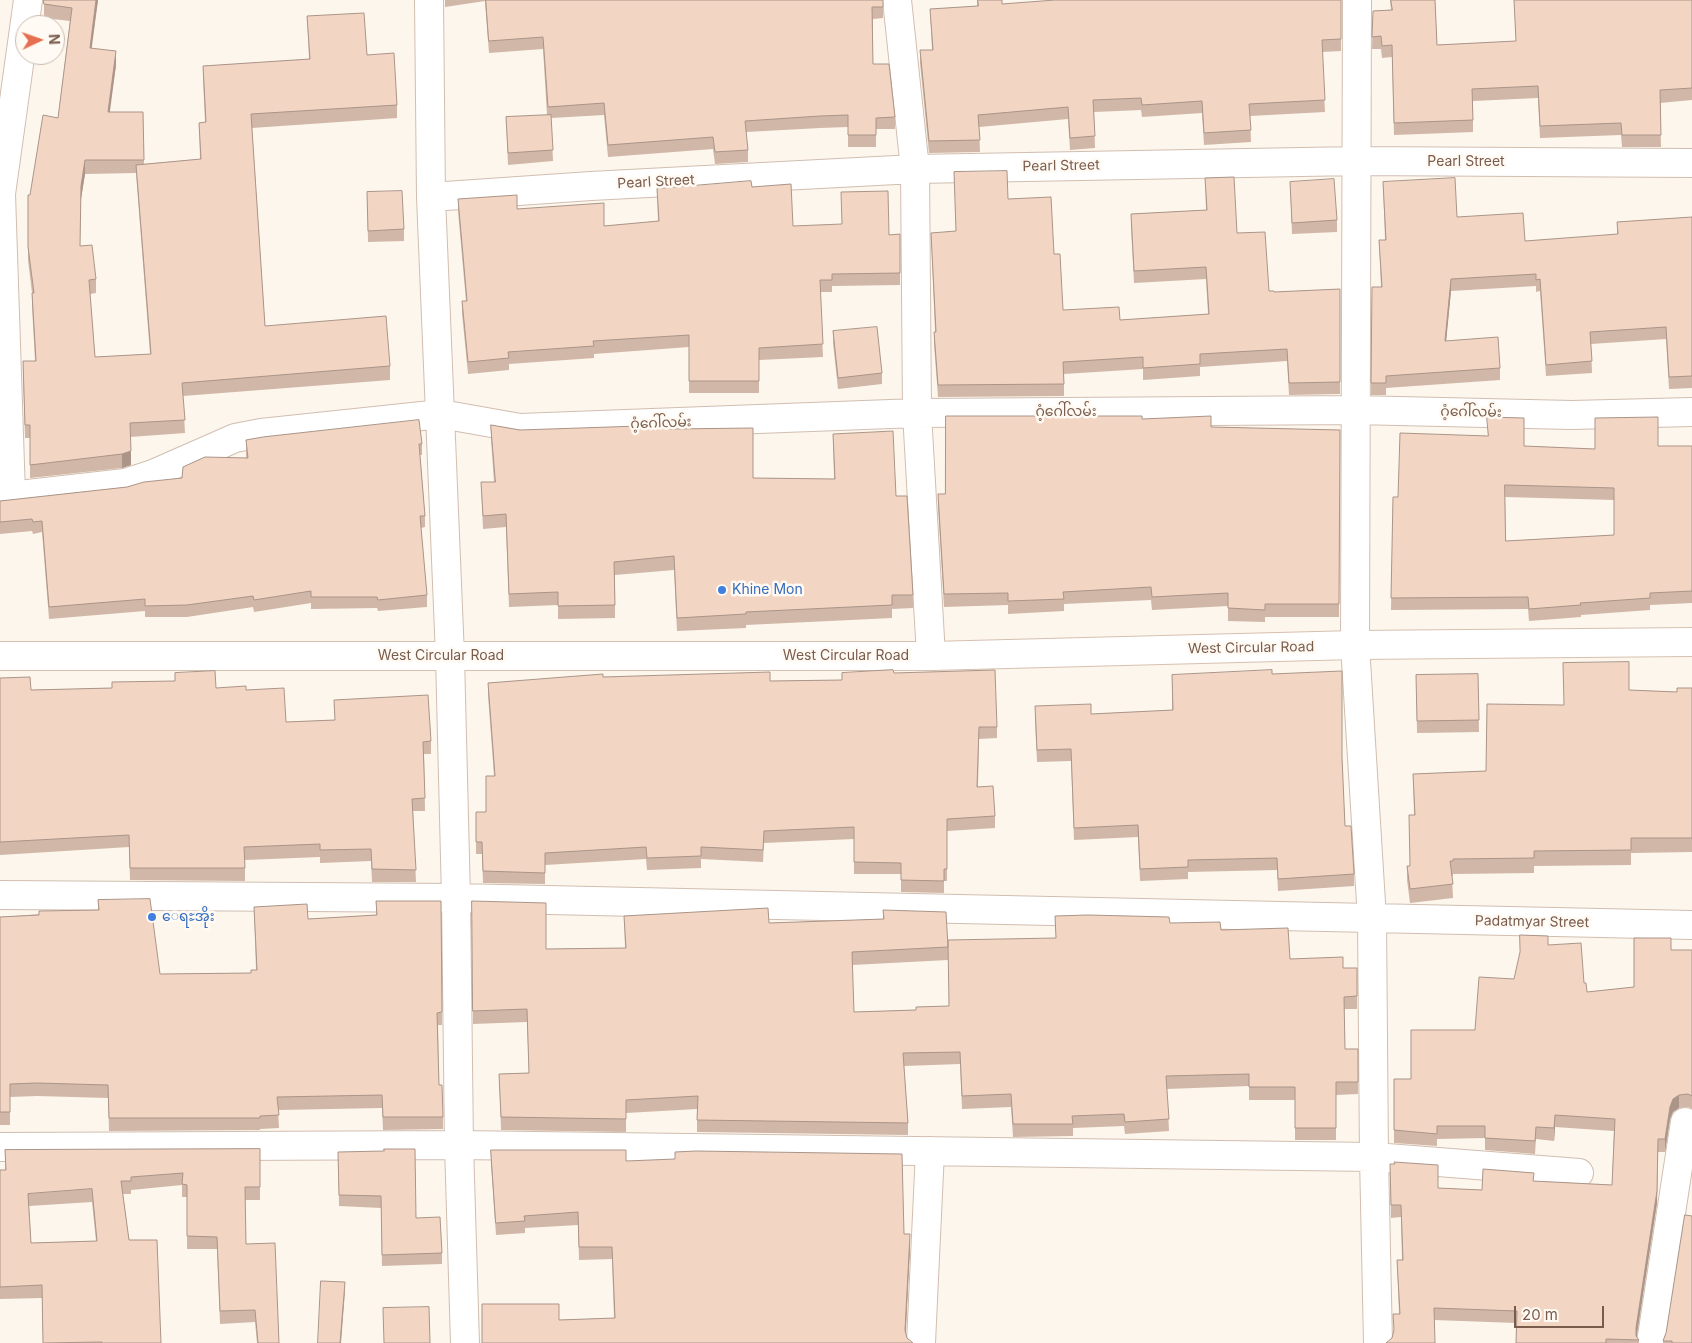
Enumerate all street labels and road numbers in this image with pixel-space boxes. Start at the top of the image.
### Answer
street label: Pearl Street [1427,154,1505,170]
street label: Pearl Street [1022,157,1100,175]
street label: Pearl Street [617,172,695,192]
street label: ဂံ့ဂေါ်လမ်း [1440,403,1502,421]
street label: ဂံ့ဂေါ်လမ်း [1035,404,1097,420]
street label: ဂံ့ဂေါ်လမ်း [630,414,692,432]
street label: West Circular Road [1188,638,1314,658]
street label: West Circular Road [378,648,504,664]
street label: West Circular Road [783,648,909,664]
street label: Padatmyar Street [1475,913,1589,931]

